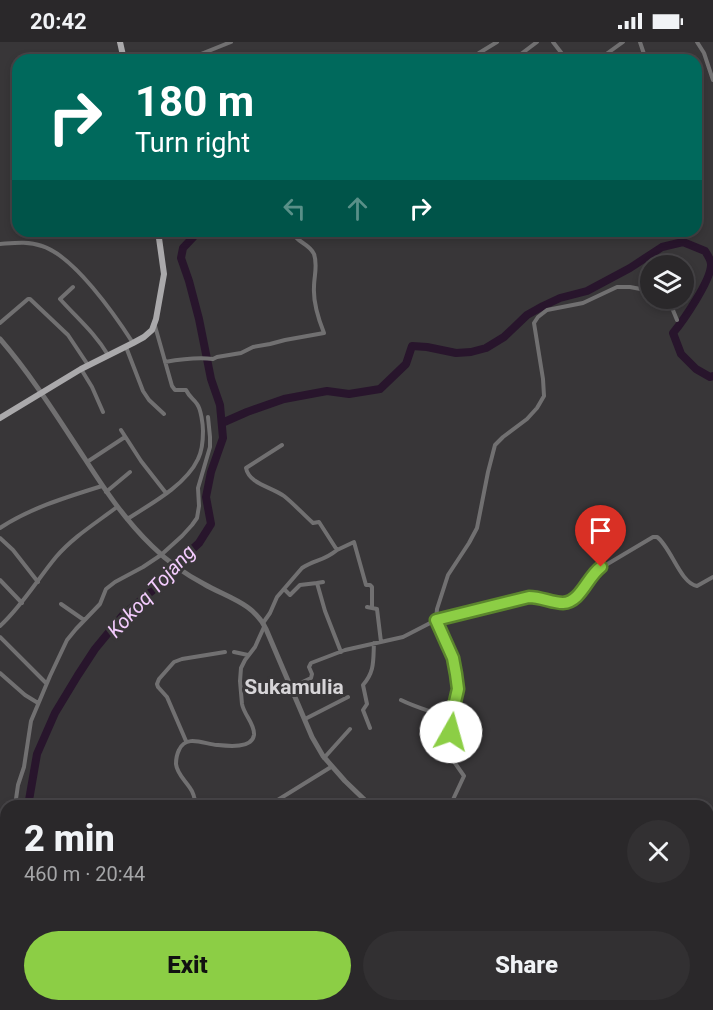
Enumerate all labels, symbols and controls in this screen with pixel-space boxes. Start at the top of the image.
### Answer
text: 20:42 [30,9,87,34]
text: 180 m [135,77,254,126]
icon: right [36,78,114,156]
text: Turn right [135,127,250,159]
icon: left [278,192,311,225]
icon: ahead [341,192,374,225]
icon: right [404,192,437,225]
map controls [640,255,694,309]
button: layers [640,255,694,309]
pin [575,505,626,567]
icon: arrive [584,514,617,547]
water label: Kokoq Tojang [102,540,200,642]
district label: Sukamulia [244,675,344,699]
position arrow [419,700,483,764]
text: 2 min [24,818,115,860]
button: close [627,820,690,883]
text: 460 m · 20:44 [24,862,145,886]
button: Exit [24,931,351,1000]
button: Share [363,931,690,1000]

